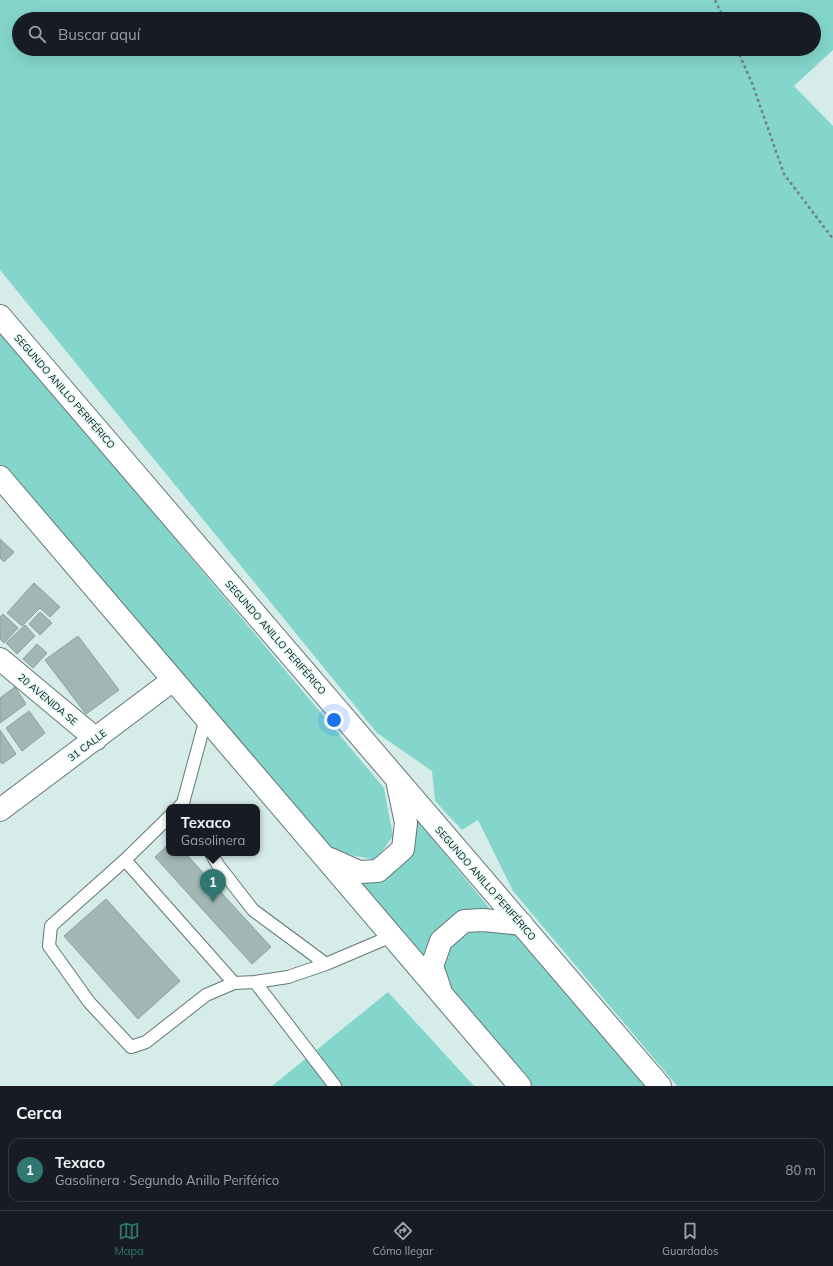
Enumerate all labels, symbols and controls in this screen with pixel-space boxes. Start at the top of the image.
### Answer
search box [12,12,821,56]
icon: search [26,23,48,45]
text: Buscar aquí [58,25,140,44]
street label: SEGUNDO ANILLO PERIFÉRICO [11,331,118,451]
street label: SEGUNDO ANILLO PERIFÉRICO [222,577,329,697]
street label: 20 AVENIDA SE [15,671,80,728]
your location [324,710,344,730]
street label: 31 CALLE [65,726,109,764]
popup [166,804,260,856]
text: Texaco [181,813,231,832]
street label: SEGUNDO ANILLO PERIFÉRICO [432,823,539,943]
text: Gasolinera [181,832,245,848]
pin: 1 [200,869,226,902]
text: Cerca [16,1102,62,1123]
text: Texaco [55,1153,105,1172]
text: 1 [26,1162,34,1178]
text: 80 m [786,1162,816,1178]
text: Gasolinera · Segundo Anillo Periférico [55,1172,279,1188]
tab: Mapa [114,1220,144,1258]
tab: Cómo llegar [373,1220,433,1258]
tab: Guardados [662,1220,719,1258]

